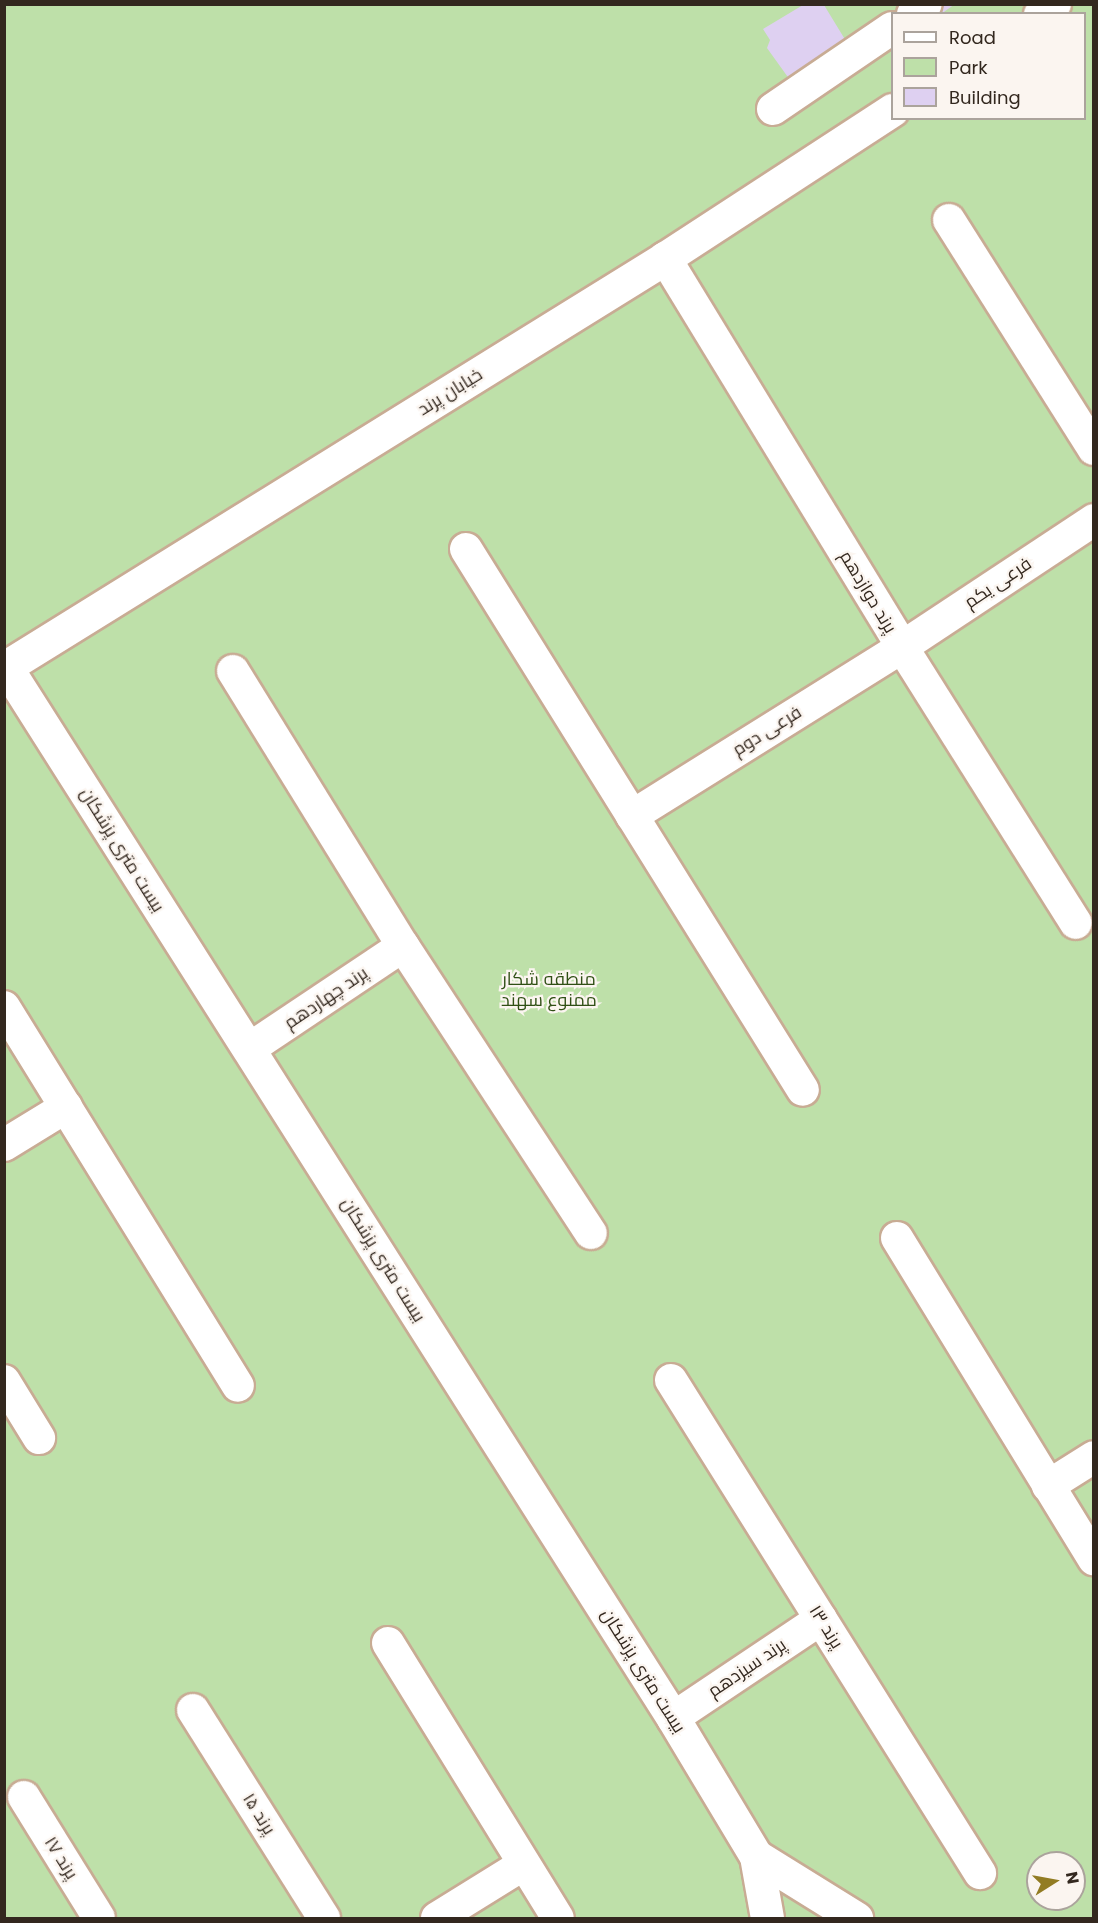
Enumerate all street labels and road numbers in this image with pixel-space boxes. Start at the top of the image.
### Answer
street label: خیابان پرند [414,364,486,420]
street label: پرند دوازدهم [835,547,901,637]
street label: فرعی یکم [960,553,1036,613]
street label: فرعی دوم [728,701,806,761]
street label: بیست متری پزشکان [75,784,169,916]
street label: پرند چهاردهم [280,962,372,1034]
street label: بیست متری پزشکان [336,1194,430,1326]
street label: پرند ۱۳ [804,1601,848,1653]
street label: بیست متری پزشکان [596,1605,690,1737]
street label: پرند سیزدهم [704,1634,790,1702]
street label: پرند ۱۵ [238,1789,280,1839]
street label: پرند ۱۷ [40,1833,82,1883]

